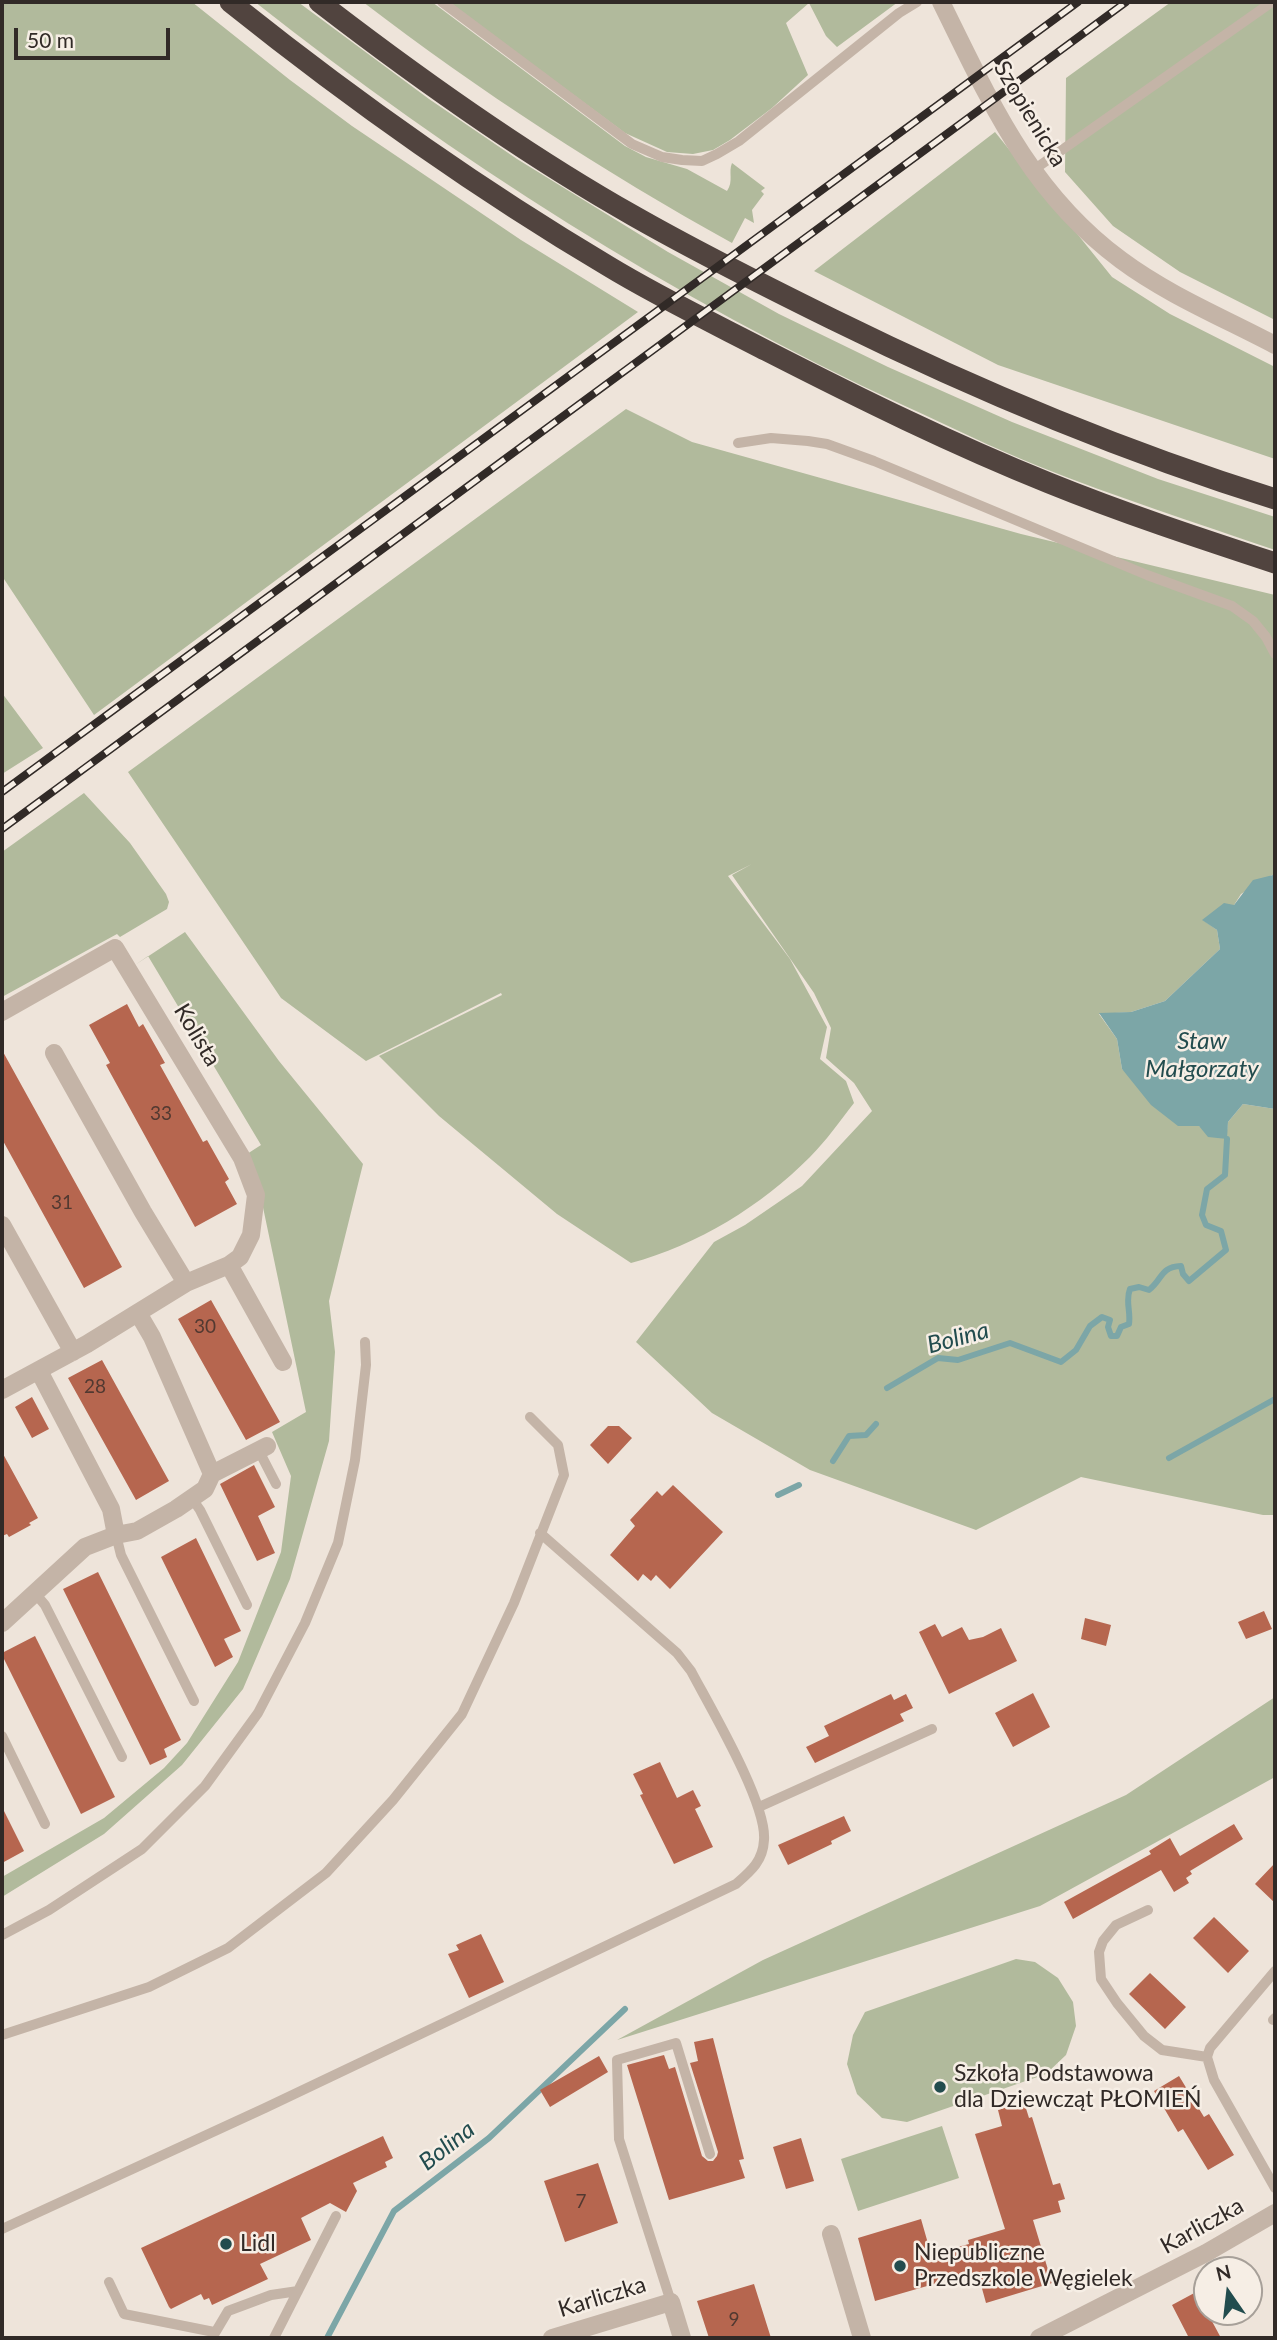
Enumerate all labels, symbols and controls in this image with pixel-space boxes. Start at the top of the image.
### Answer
scale bar [18,14,173,58]
text: 50 m [27,27,74,52]
street label: Szopienicka [988,56,1072,172]
street label: Kolista [168,999,226,1071]
water label: Staw Małgorzaty [1145,1027,1259,1083]
house number: 33 [150,1103,172,1125]
house number: 31 [51,1192,73,1214]
house number: 30 [194,1316,216,1338]
water label: Bolina [924,1316,992,1360]
house number: 28 [84,1376,106,1398]
place label: Szkoła Podstawowa dla Dziewcząt PŁOMIEŃ [954,2060,1202,2114]
marker: Szkoła Podstawowa dla Dziewcząt PŁOMIEŃ [932,2079,948,2095]
water label: Bolina [413,2115,481,2177]
house number: 7 [575,2191,587,2213]
street label: Karliczka [1156,2192,1248,2260]
place label: Lidl [240,2230,276,2258]
marker: Lidl [218,2236,234,2252]
place label: Niepubliczne Przedszkole Węgielek [914,2239,1133,2293]
north arrow [1193,2256,1263,2326]
marker: Niepubliczne Przedszkole Węgielek [892,2258,908,2274]
text: N [1213,2259,1233,2285]
street label: Karliczka [555,2271,649,2323]
house number: 9 [728,2309,740,2331]

